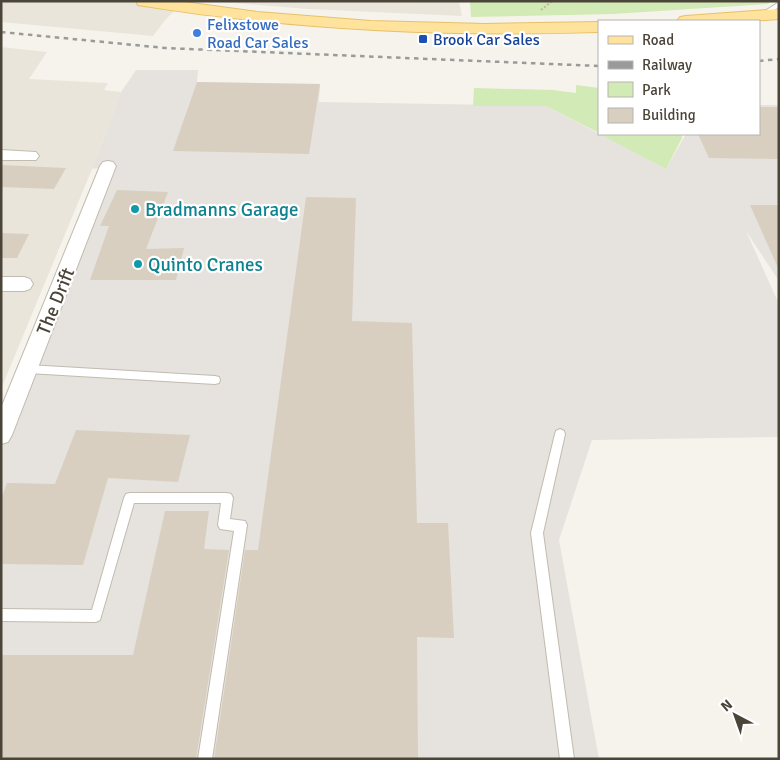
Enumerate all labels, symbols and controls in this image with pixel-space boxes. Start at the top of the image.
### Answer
place label: Felixstowe Road Car Sales [207,15,308,53]
legend [598,20,760,135]
marker: Felixstowe Road Car Sales [191,27,203,39]
place label: Brook Car Sales [433,30,540,50]
text: Road [642,31,674,49]
marker: Brook Car Sales [417,33,429,45]
text: Railway [642,56,692,74]
text: Park [642,81,671,99]
text: Building [642,106,696,124]
place label: Bradmanns Garage [145,198,299,222]
marker: Bradmanns Garage [129,203,141,215]
place label: Quinto Cranes [148,253,263,277]
marker: Quinto Cranes [132,258,144,270]
street label: The Drift [32,264,80,339]
north arrow [710,690,760,740]
text: N [718,696,736,715]

